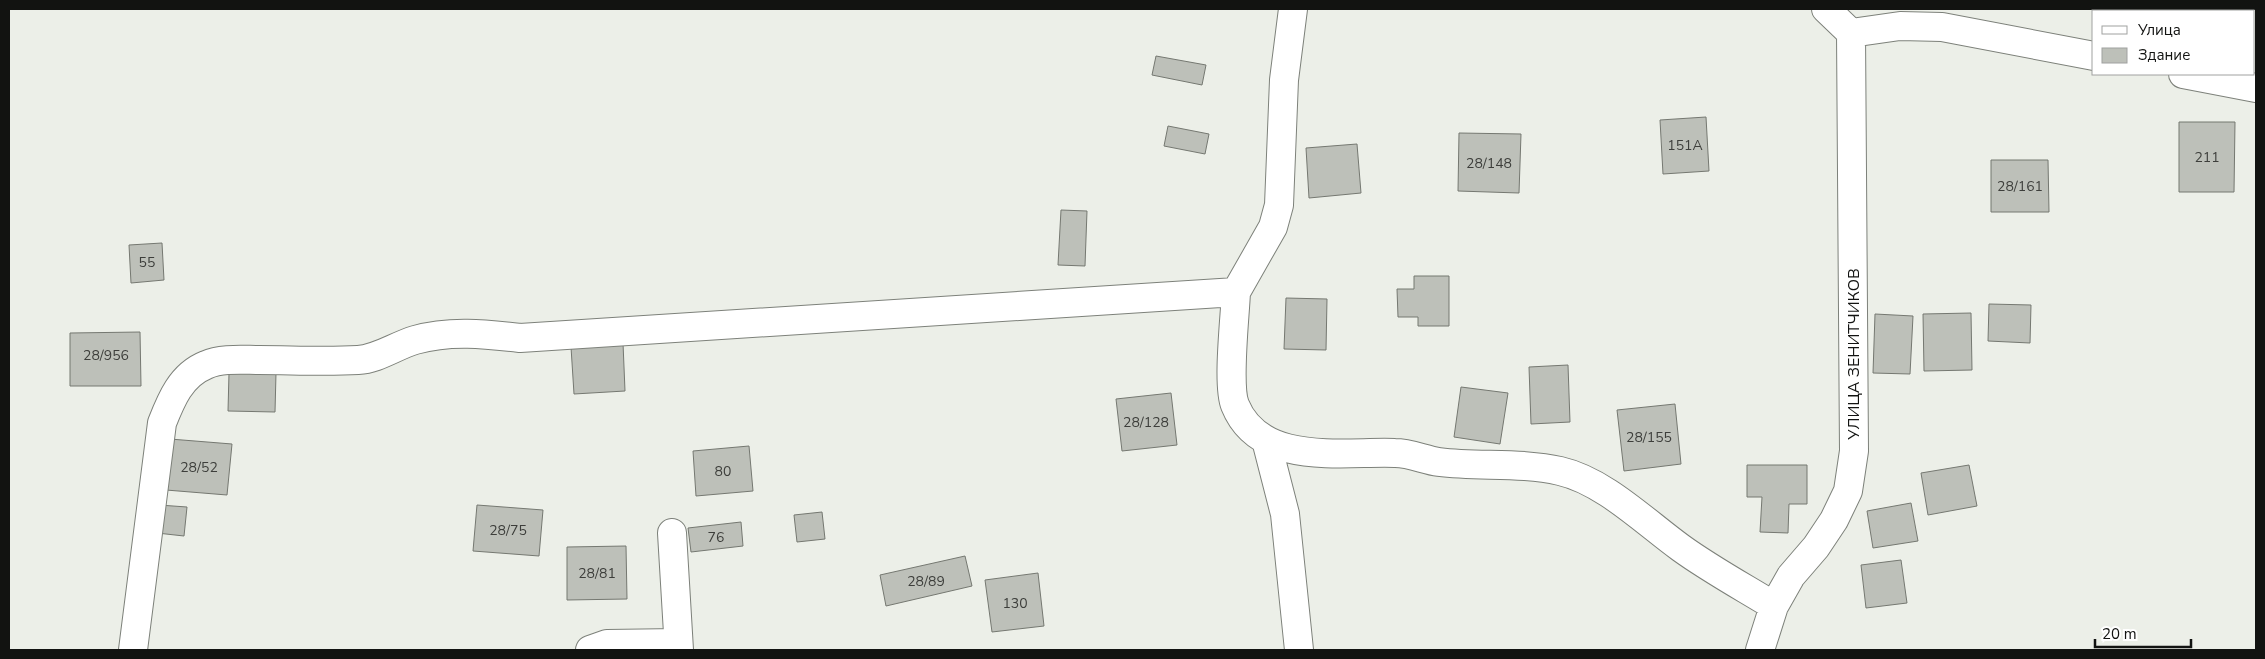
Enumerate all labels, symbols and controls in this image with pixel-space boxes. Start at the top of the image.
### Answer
legend [2092,10,2255,75]
text: Улица [2137,20,2181,40]
text: Здание [2138,45,2190,65]
house number: 151А [1667,136,1703,155]
house number: 211 [2194,148,2220,167]
house number: 28/148 [1466,154,1512,173]
house number: 28/161 [1997,177,2043,196]
house number: 55 [139,253,155,272]
street label: УЛИЦА ЗЕНИТЧИКОВ [1843,268,1865,441]
house number: 28/956 [83,346,129,365]
house number: 28/128 [1123,413,1169,432]
house number: 28/155 [1626,428,1672,447]
house number: 28/52 [180,458,218,477]
house number: 80 [715,462,731,481]
house number: 28/75 [489,521,527,540]
house number: 76 [708,528,724,547]
house number: 28/81 [578,564,616,583]
house number: 28/89 [907,572,945,591]
house number: 130 [1002,594,1028,613]
scale bar [2095,616,2191,648]
text: 20 m [2102,624,2137,644]

